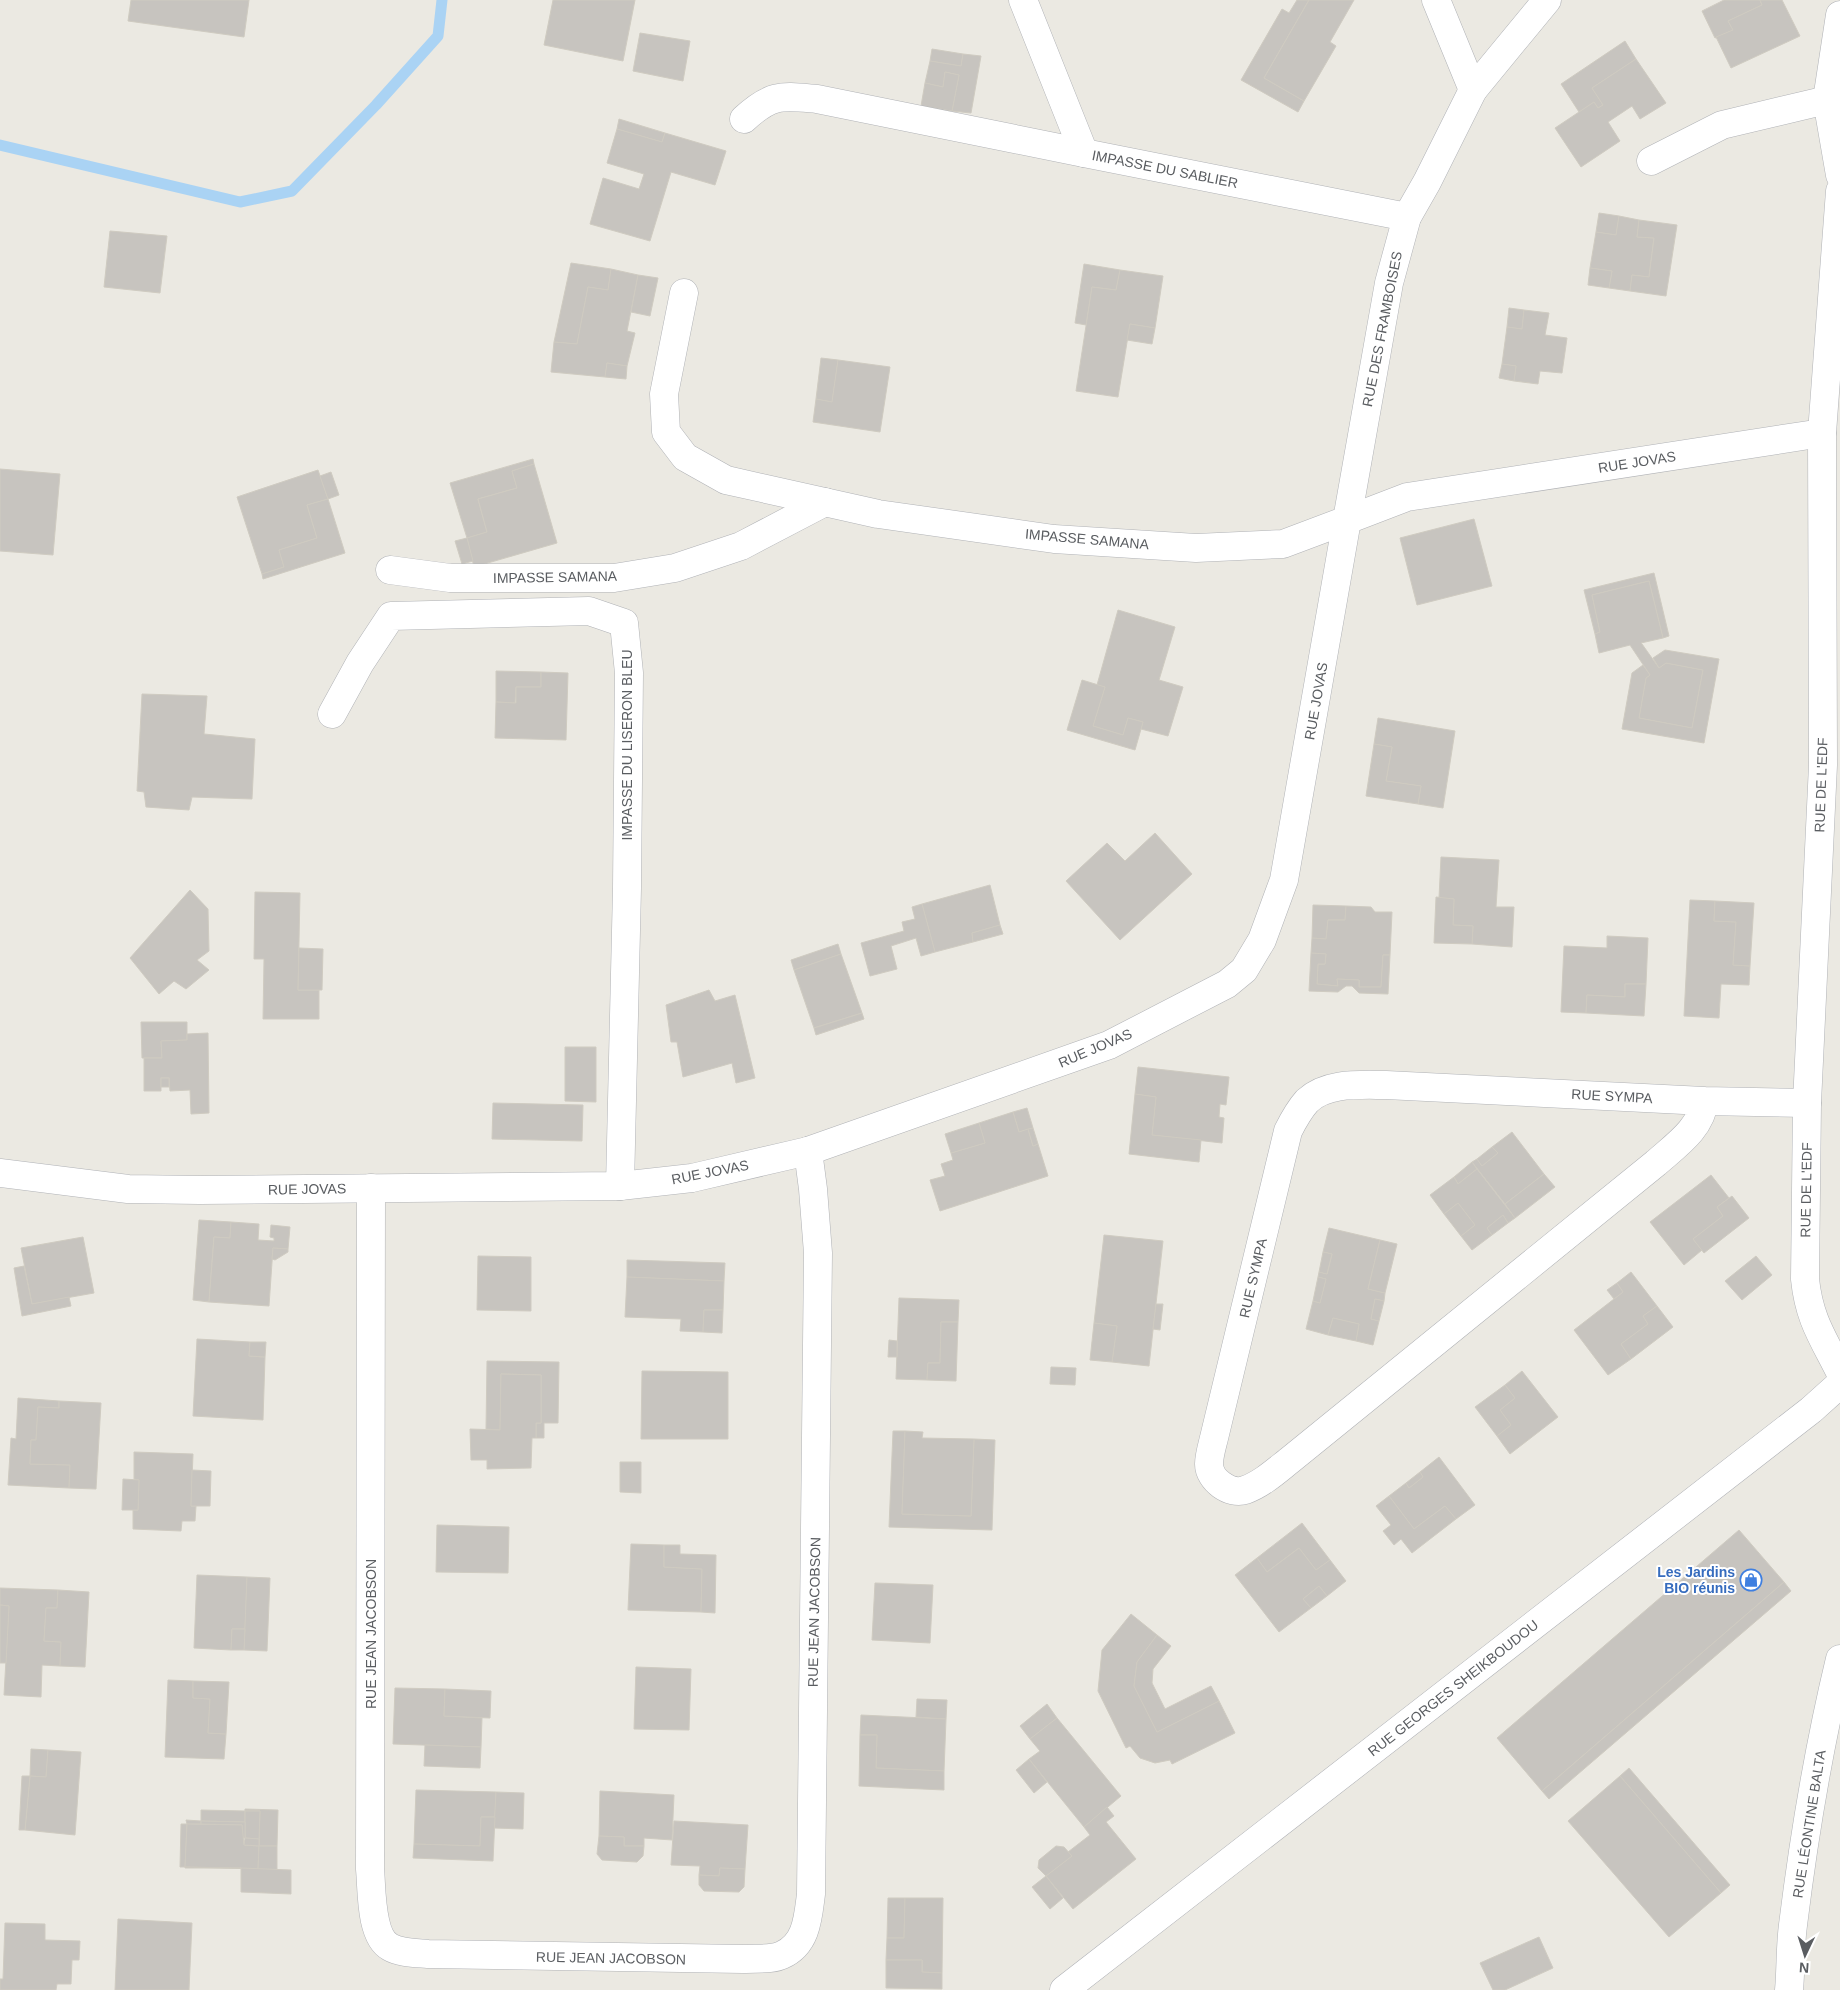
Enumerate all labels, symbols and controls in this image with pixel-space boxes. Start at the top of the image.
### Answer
street label: IMPASSE DU SABLIER [1091,147,1239,191]
street label: RUE DES FRAMBOISES [1359,250,1405,408]
street label: RUE JOVAS [1597,448,1677,476]
street label: IMPASSE SAMANA [1024,526,1150,552]
street label: IMPASSE SAMANA [493,568,618,586]
street label: IMPASSE DU LISERON BLEU [619,649,635,841]
street label: RUE JOVAS [1301,661,1331,741]
street label: RUE DE L'EDF [1811,737,1831,833]
street label: RUE JOVAS [1056,1025,1134,1071]
street label: RUE SYMPA [1571,1086,1654,1106]
street label: RUE DE L'EDF [1797,1142,1815,1238]
street label: RUE JOVAS [670,1157,750,1187]
street label: RUE JOVAS [268,1180,346,1198]
street label: RUE SYMPA [1236,1236,1270,1319]
street label: RUE JEAN JACOBSON [805,1537,823,1687]
street label: RUE JEAN JACOBSON [363,1559,379,1709]
place label: Les Jardins BIO réunis [1657,1564,1735,1596]
shop icon: Les Jardins BIO réunis [1739,1568,1763,1592]
street label: RUE GEORGES SHEIKBOUDOU [1365,1617,1541,1759]
street label: RUE LÉONTINE BALTA [1789,1748,1829,1899]
north arrow [1780,1930,1830,1980]
street label: RUE JEAN JACOBSON [536,1949,686,1967]
text: N [1798,1960,1810,1976]

